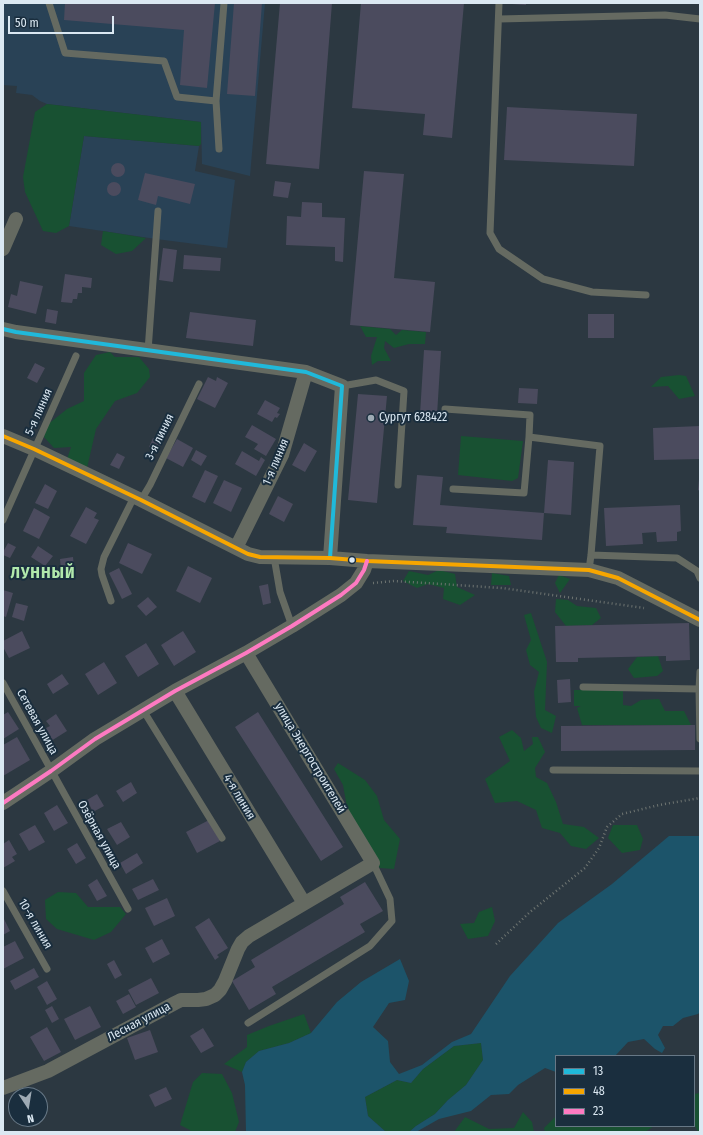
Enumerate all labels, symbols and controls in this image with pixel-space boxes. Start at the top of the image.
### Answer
scale bar [10,8,116,34]
text: 50 m [15,16,39,30]
street label: 5-я линия [22,386,56,438]
street label: 3-я линия [143,411,177,463]
place label: Сургут 628422 [379,411,447,425]
marker: Сургут 628422 [366,413,376,423]
street label: 1-я линия [260,437,292,487]
unlabelled marker [347,555,357,565]
district label: ЛУННЫЙ [10,564,76,584]
street label: Сетевая улица [13,687,61,757]
street label: улица Энергостроителей [271,700,349,816]
street label: 4-я линия [220,772,258,822]
street label: Озёрная улица [74,798,124,872]
street label: 10-я линия [15,896,55,952]
street label: Лесная улица [105,999,173,1045]
legend [555,1055,695,1127]
text: 13 [593,1064,603,1078]
text: 48 [593,1084,605,1098]
north arrow [8,1087,48,1127]
text: 23 [593,1104,604,1118]
text: N [26,1111,35,1125]

